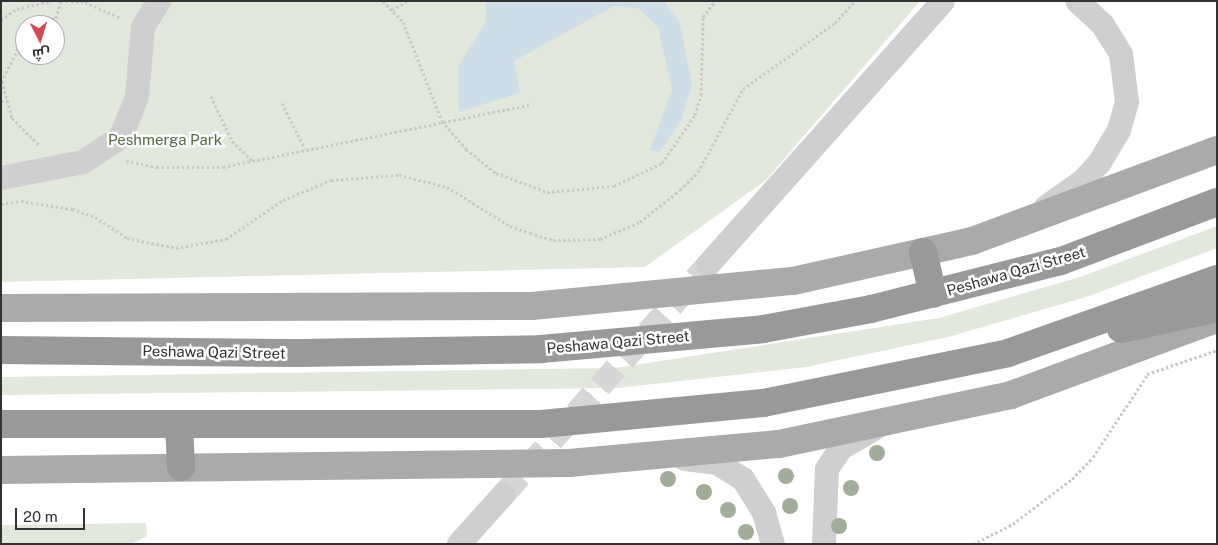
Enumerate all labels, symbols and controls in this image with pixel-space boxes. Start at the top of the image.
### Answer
north arrow [15,15,65,65]
text: ش [32,45,51,63]
park label: Peshmerga Park [108,131,222,149]
street label: Peshawa Qazi Street [945,243,1087,299]
street label: Peshawa Qazi Street [546,327,690,357]
street label: Peshawa Qazi Street [142,342,286,362]
scale bar [18,498,88,530]
text: 20 m [23,508,58,525]

